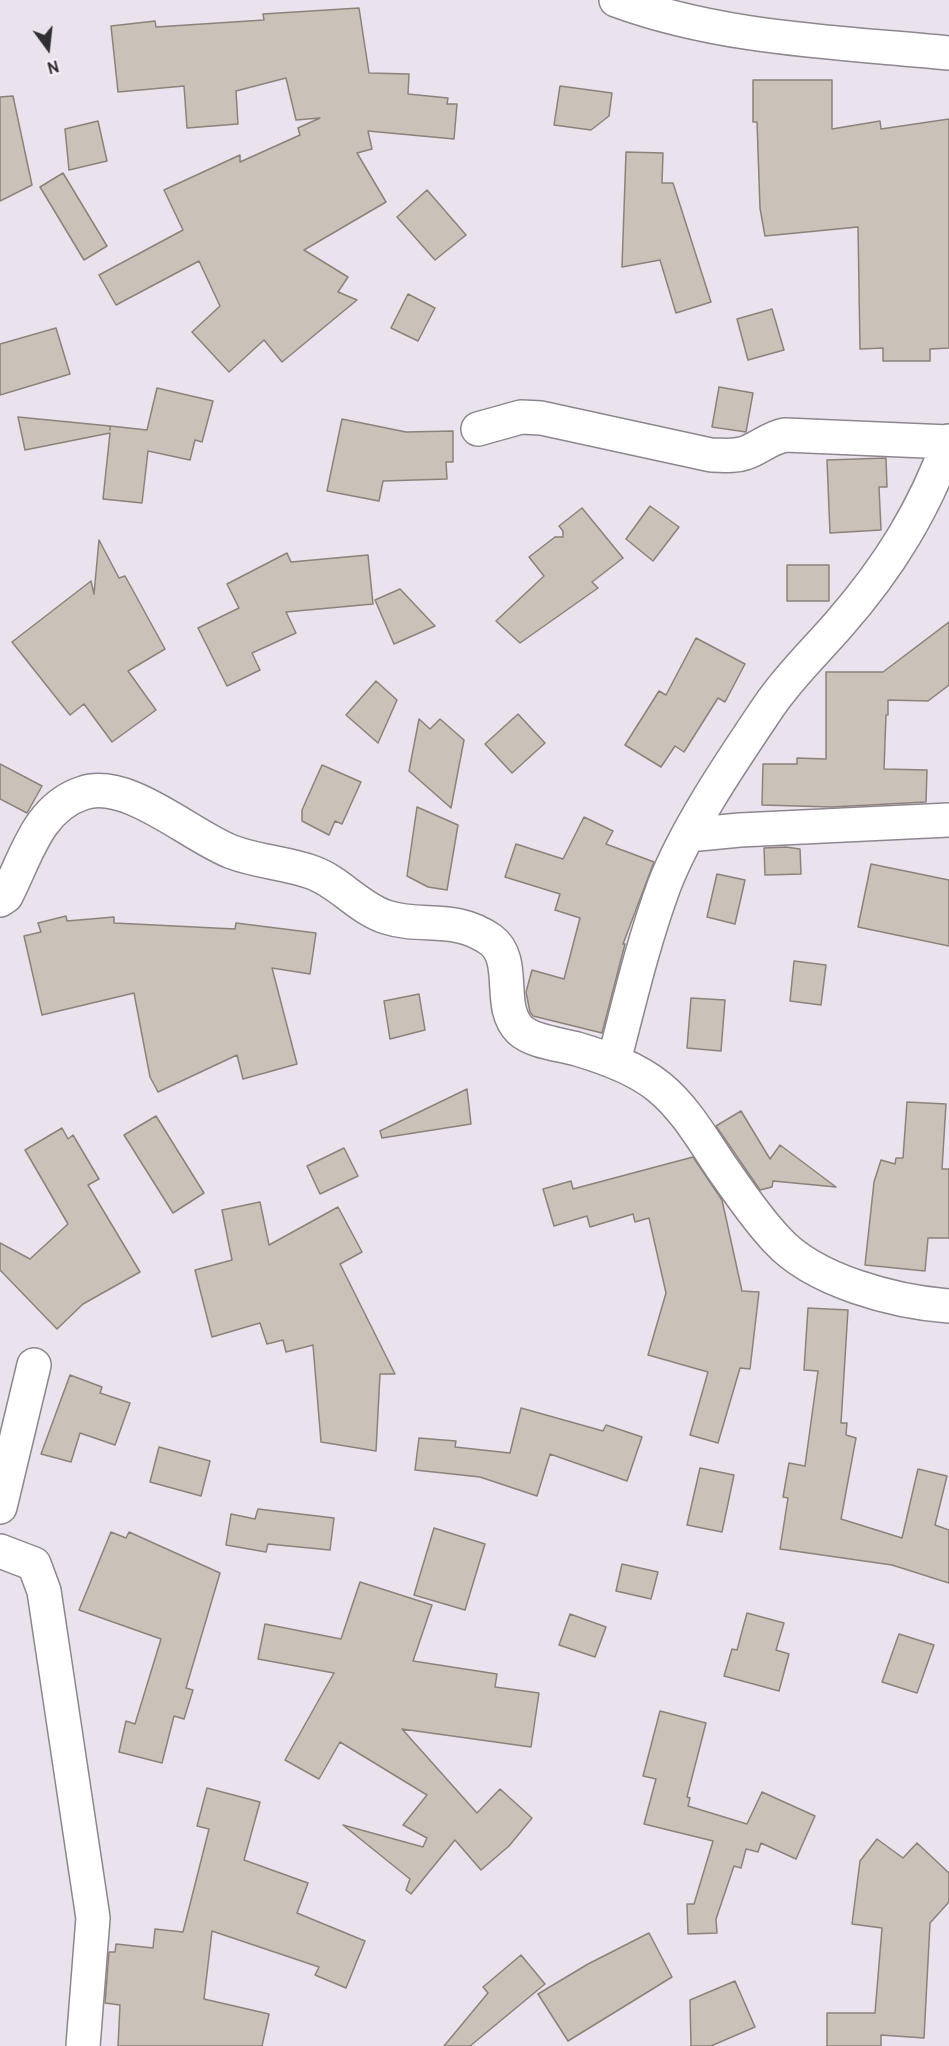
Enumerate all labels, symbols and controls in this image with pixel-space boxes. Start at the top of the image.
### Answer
north arrow [18,18,78,78]
text: N [45,54,61,77]

